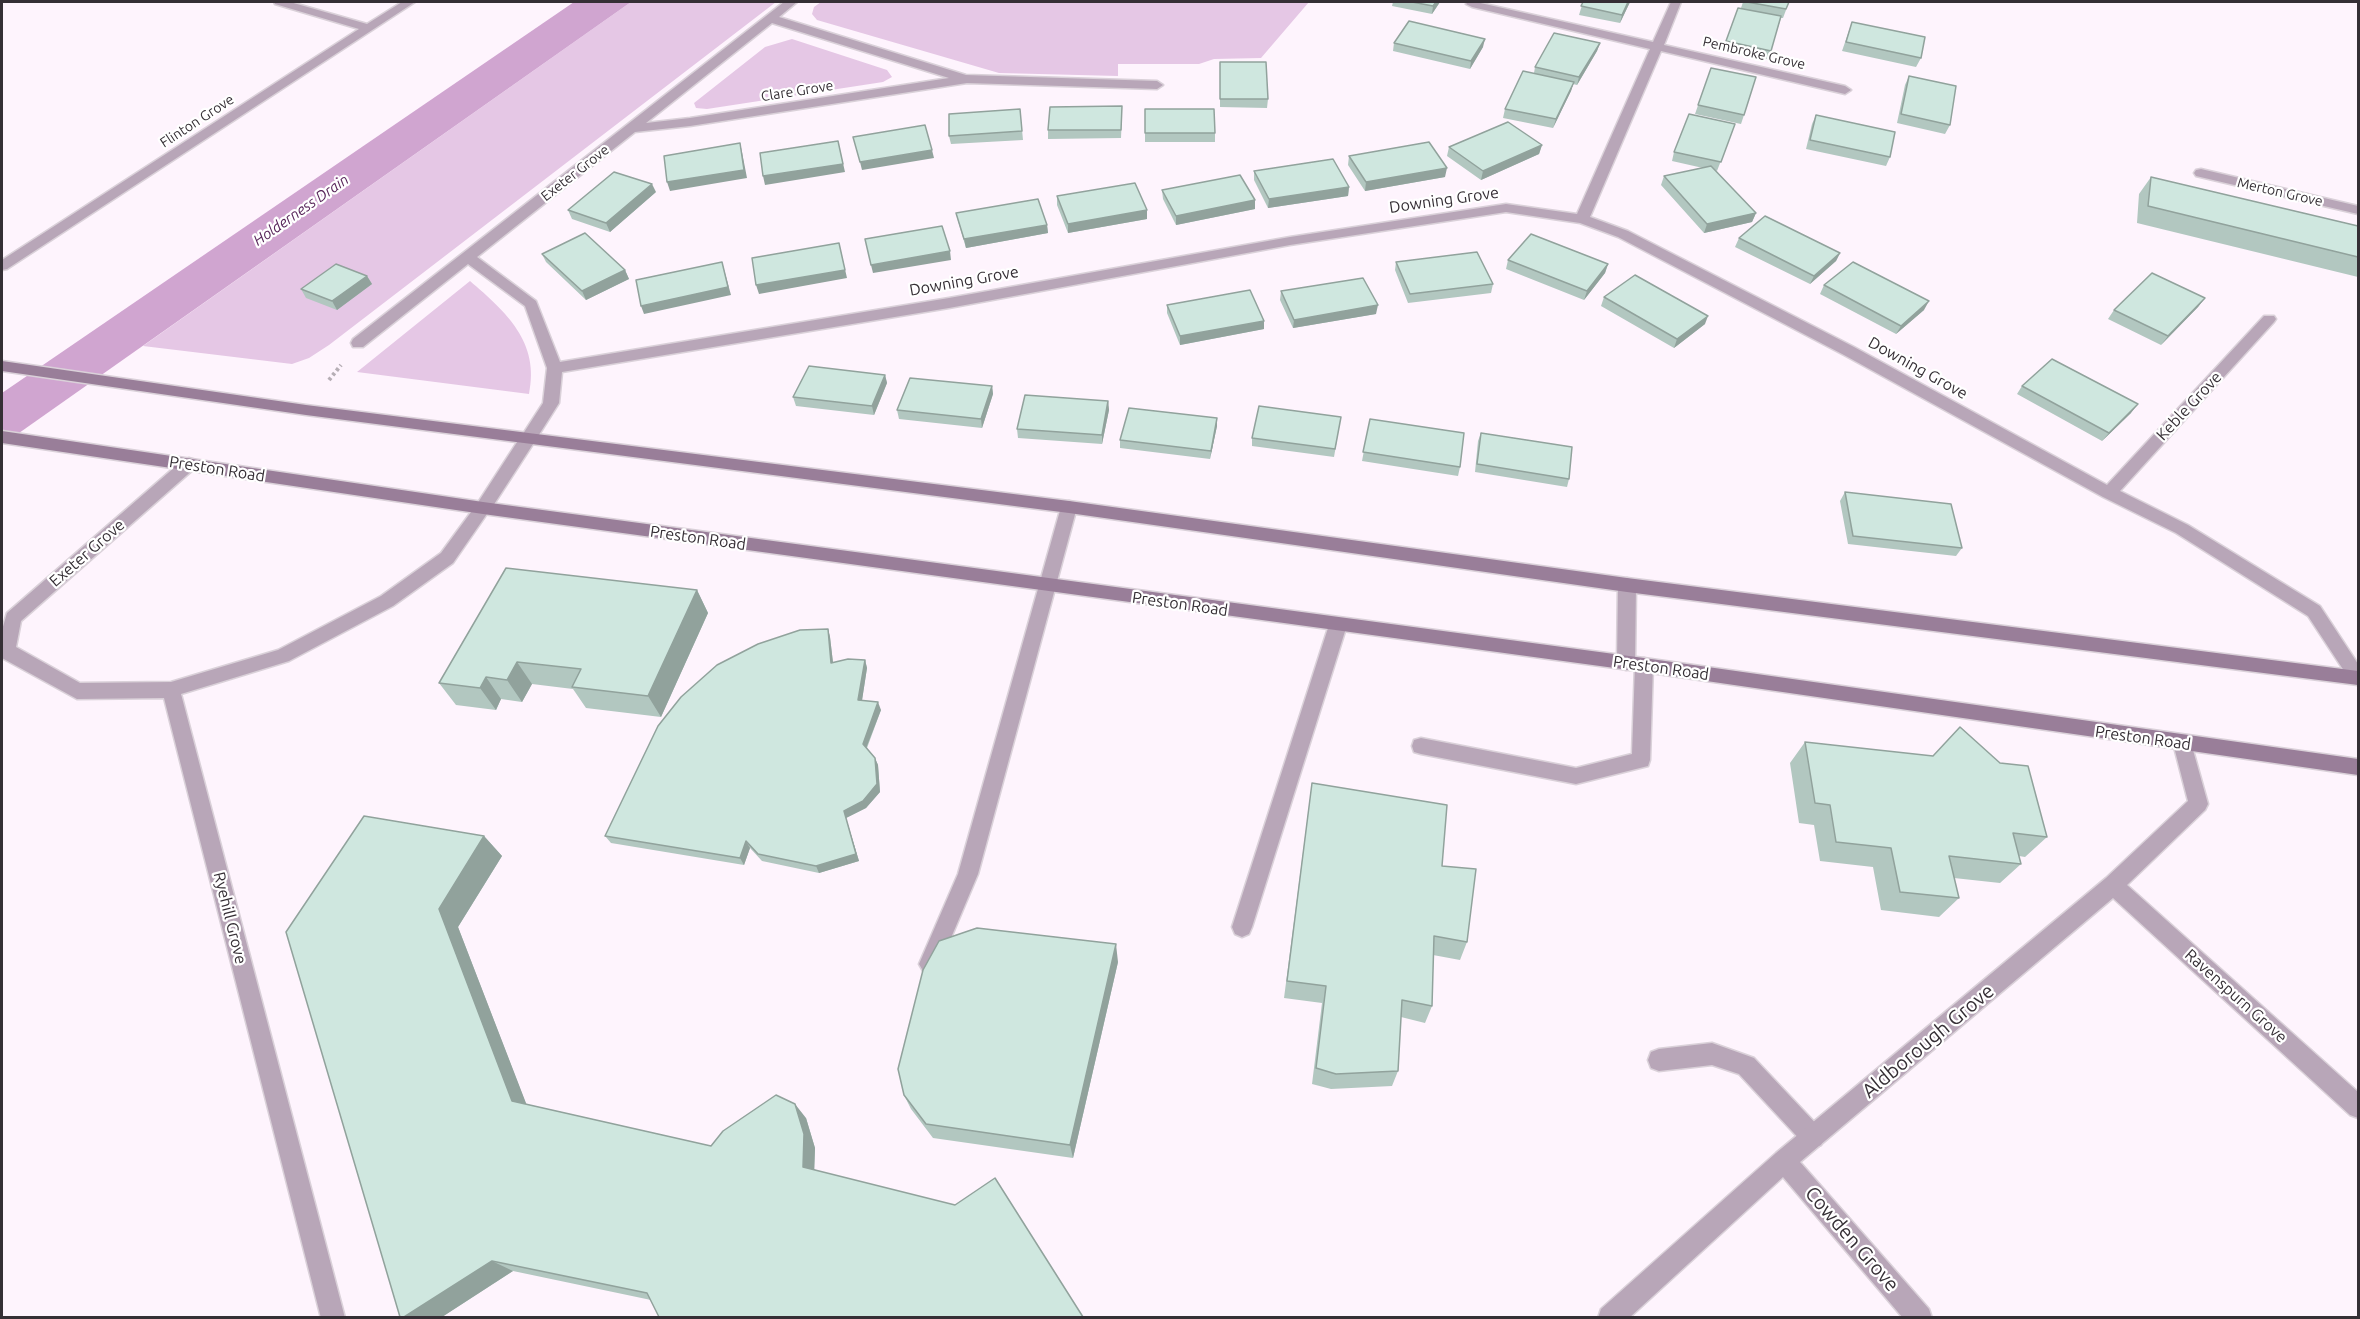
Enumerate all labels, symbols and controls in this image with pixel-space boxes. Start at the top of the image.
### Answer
street label: Pembroke Grove [1701,33,1807,73]
street label: Clare Grove [760,77,834,105]
street label: Flinton Grove [157,91,237,151]
street label: Exeter Grove [538,141,612,205]
water label: Holderness Drain [250,170,352,250]
street label: Merton Grove [2236,174,2324,210]
street label: Downing Grove [1388,183,1500,217]
street label: Downing Grove [908,262,1020,300]
street label: Downing Grove [1865,333,1971,403]
street label: Keble Grove [2152,368,2226,444]
street label: Preston Road [168,452,266,486]
street label: Exeter Grove [46,515,128,591]
street label: Preston Road [649,522,747,554]
street label: Preston Road [1131,588,1229,620]
street label: Preston Road [1612,652,1710,684]
street label: Preston Road [2094,722,2192,754]
street label: Ryehill Grove [209,870,251,966]
street label: Ravenspurn Grove [2181,945,2291,1047]
street label: Aldborough Grove [1857,979,1999,1103]
street label: Cowden Grove [1800,1182,1904,1296]

